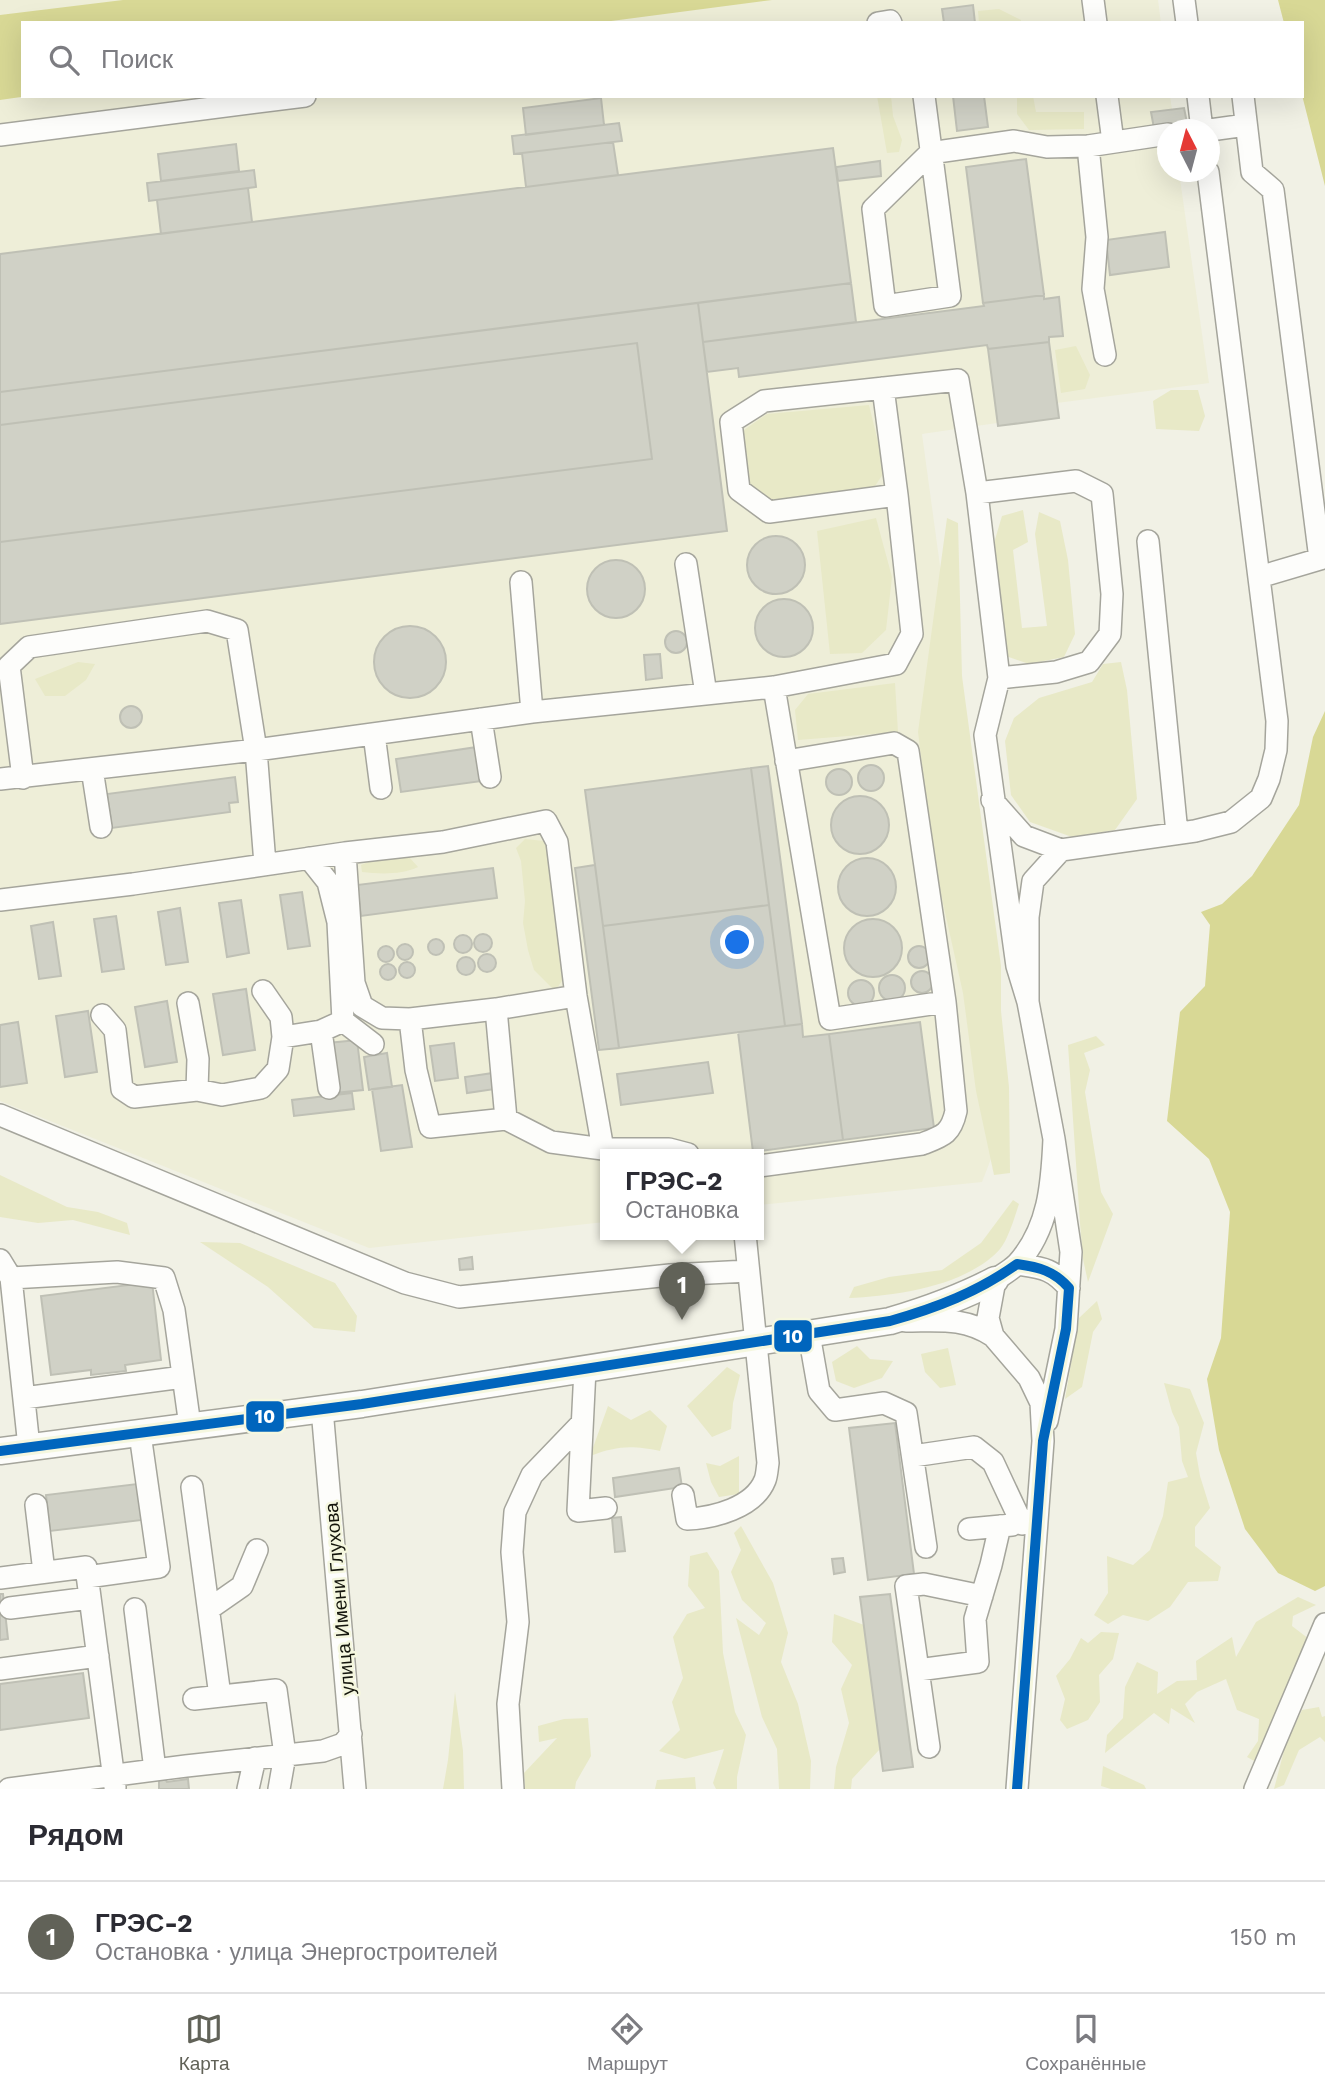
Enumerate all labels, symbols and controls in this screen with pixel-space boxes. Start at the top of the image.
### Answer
search box [21,21,1304,98]
icon: search [45,41,83,79]
text: Поиск [101,44,173,74]
north arrow [1157,119,1220,182]
your location [720,925,754,959]
popup [600,1149,764,1240]
text: ГРЭС-2 [625,1166,723,1196]
text: Остановка [625,1197,739,1224]
pin: 1 [659,1262,705,1320]
line badge: 10 [773,1319,813,1353]
text: 10 [783,1325,803,1348]
line badge: 10 [245,1400,285,1433]
text: 10 [255,1405,275,1428]
street label: улица Имени Глухова [320,1501,359,1696]
text: Рядом [28,1817,124,1852]
text: ГРЭС-2 [95,1908,192,1938]
text: 1 [46,1924,56,1951]
text: 150 m [1231,1924,1297,1951]
text: Остановка · улица Энергостроителей [95,1939,498,1966]
tab: Карта [179,2010,230,2075]
tab: Маршрут [587,2010,668,2075]
tab: Сохранённые [1025,2010,1146,2075]

